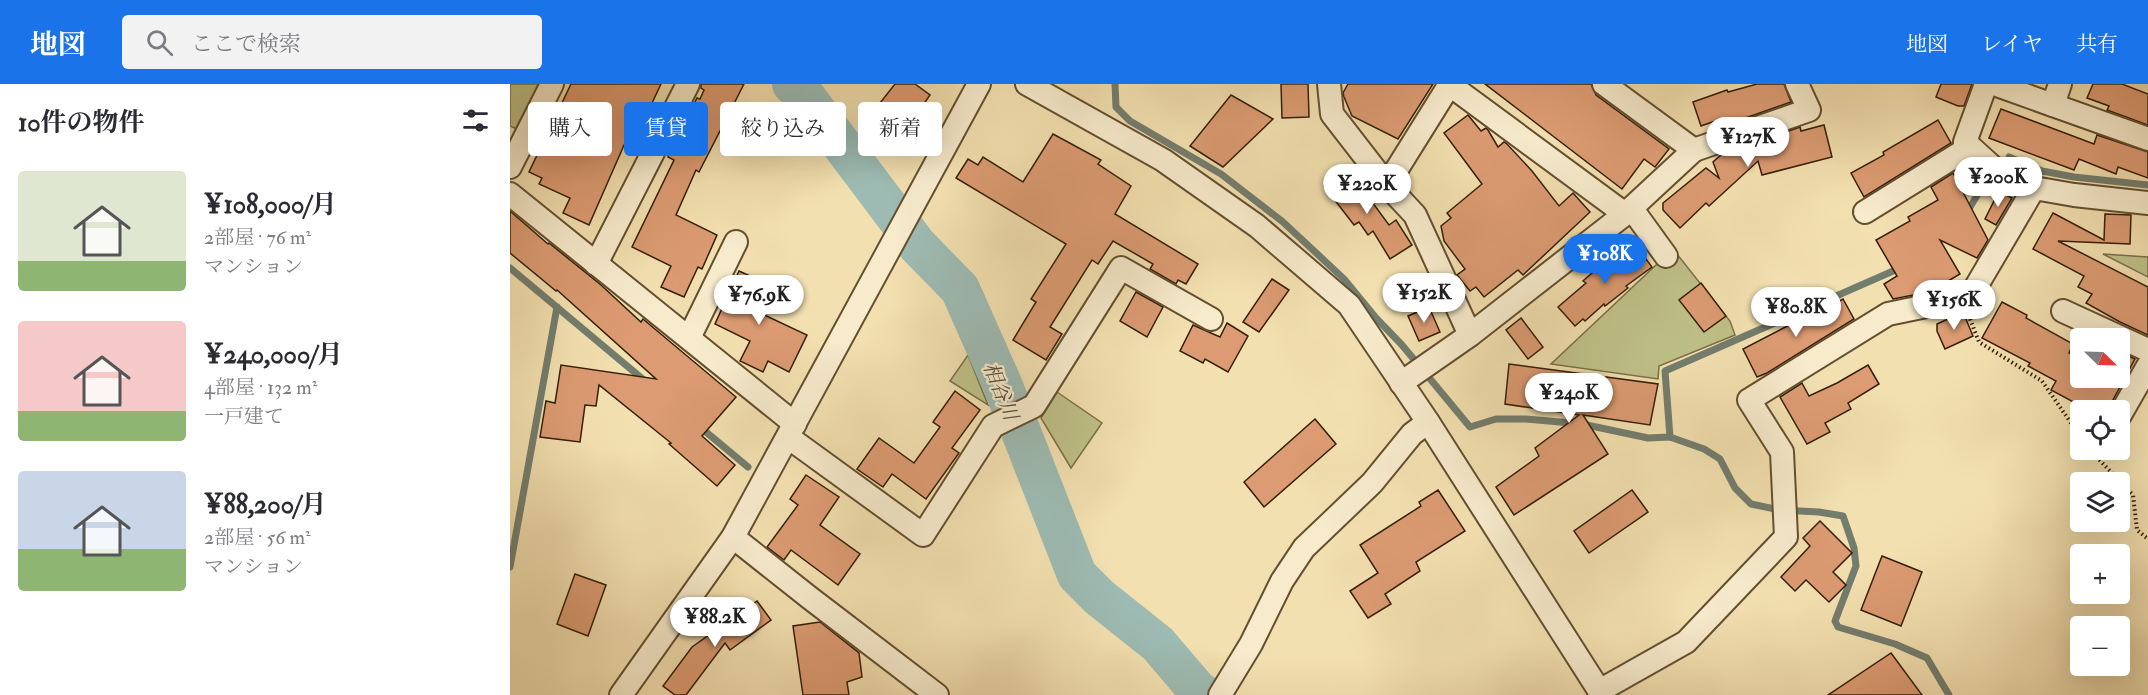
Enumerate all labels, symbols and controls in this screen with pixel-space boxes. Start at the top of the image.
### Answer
search box [122,15,542,69]
icon: search [143,26,176,59]
text: 地図 [30,28,86,63]
text: ここで検索 [191,30,301,58]
text: 地図 [1906,31,1948,58]
text: レイヤ [1981,31,2043,58]
text: 共有 [2076,31,2118,58]
chip: 購入 [528,102,612,156]
chip: 賃貸 [624,102,708,156]
chip: 絞り込み [720,102,846,156]
chip: 新着 [858,102,942,156]
icon: filters [459,104,492,137]
text: 10件の物件 [18,107,144,139]
pin: ¥127K [1706,117,1790,168]
text: ¥127K [1720,124,1776,149]
pin: ¥200K [1956,157,2040,208]
pin: ¥220K [1325,164,1409,215]
text: ¥200K [1968,164,2028,189]
text: ¥220K [1337,171,1397,196]
text: ¥108,000/月 [204,189,337,221]
icon: home [66,195,138,267]
text: 2部屋 · 76 m² [204,225,311,250]
pin: ¥108K [1563,234,1647,285]
text: ¥108K [1577,241,1633,266]
text: マンション [204,254,303,279]
pin: ¥152K [1382,273,1466,324]
pin: ¥76.9K [710,275,808,326]
text: ¥152K [1397,280,1451,305]
pin: ¥156K [1912,280,1996,331]
text: ¥76.9K [728,282,790,307]
pin: ¥80.8K [1747,287,1845,338]
text: ¥156K [1927,287,1981,312]
text: ¥80.8K [1765,294,1827,319]
north arrow [2070,328,2130,388]
map controls [2070,328,2130,676]
text: ¥240,000/月 [204,339,343,371]
icon: home [66,345,138,417]
water label: 相谷川 [978,359,1024,426]
pin: ¥240K [1527,373,1611,424]
text: 4部屋 · 132 m² [204,375,317,400]
text: ¥240K [1539,380,1599,405]
button: locate [2070,400,2130,460]
text: 一戸建て [204,404,284,429]
button: layers [2070,472,2130,532]
text: ¥88,200/月 [204,489,327,521]
icon: home [66,495,138,567]
text: 2部屋 · 56 m² [204,525,311,550]
button: + [2070,544,2130,604]
text: マンション [204,554,303,579]
pin: ¥88.2K [666,597,764,648]
text: ¥88.2K [684,604,746,629]
button: − [2070,616,2130,676]

